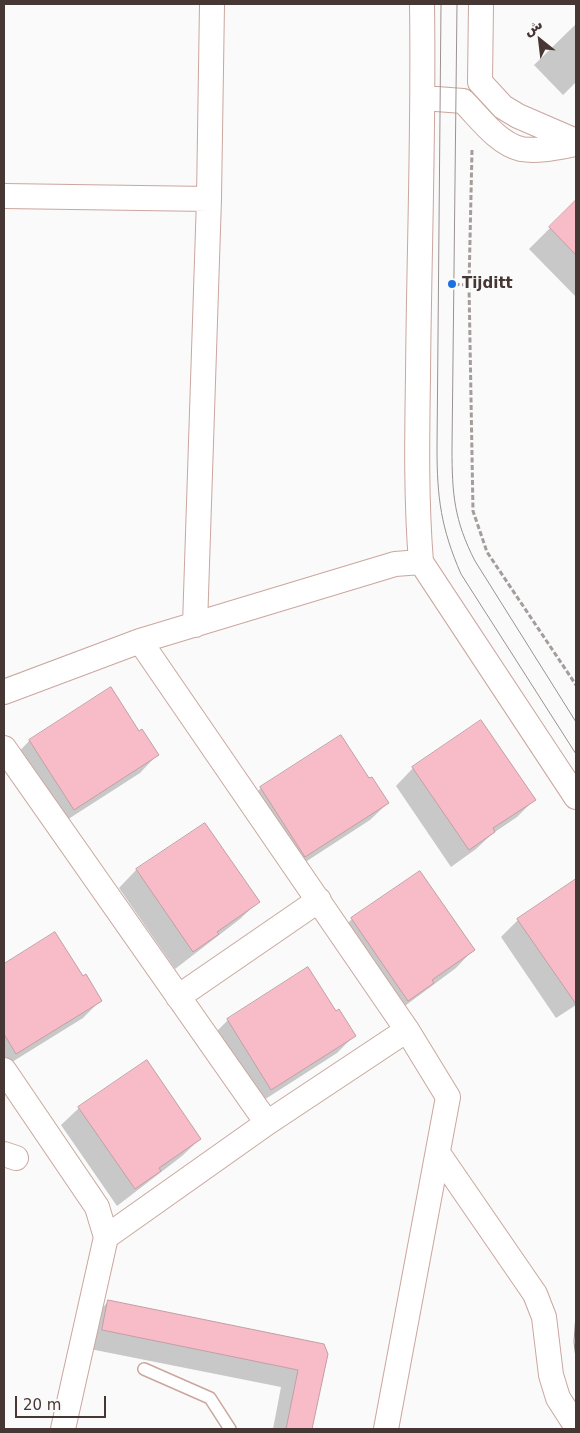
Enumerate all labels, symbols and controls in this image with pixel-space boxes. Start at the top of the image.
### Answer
north arrow [515,15,565,65]
text: ش [520,15,545,39]
place label: Tijditt [462,275,513,293]
marker: Tijditt [446,278,458,290]
scale bar [18,1386,109,1418]
text: 20 m [23,1396,61,1414]

